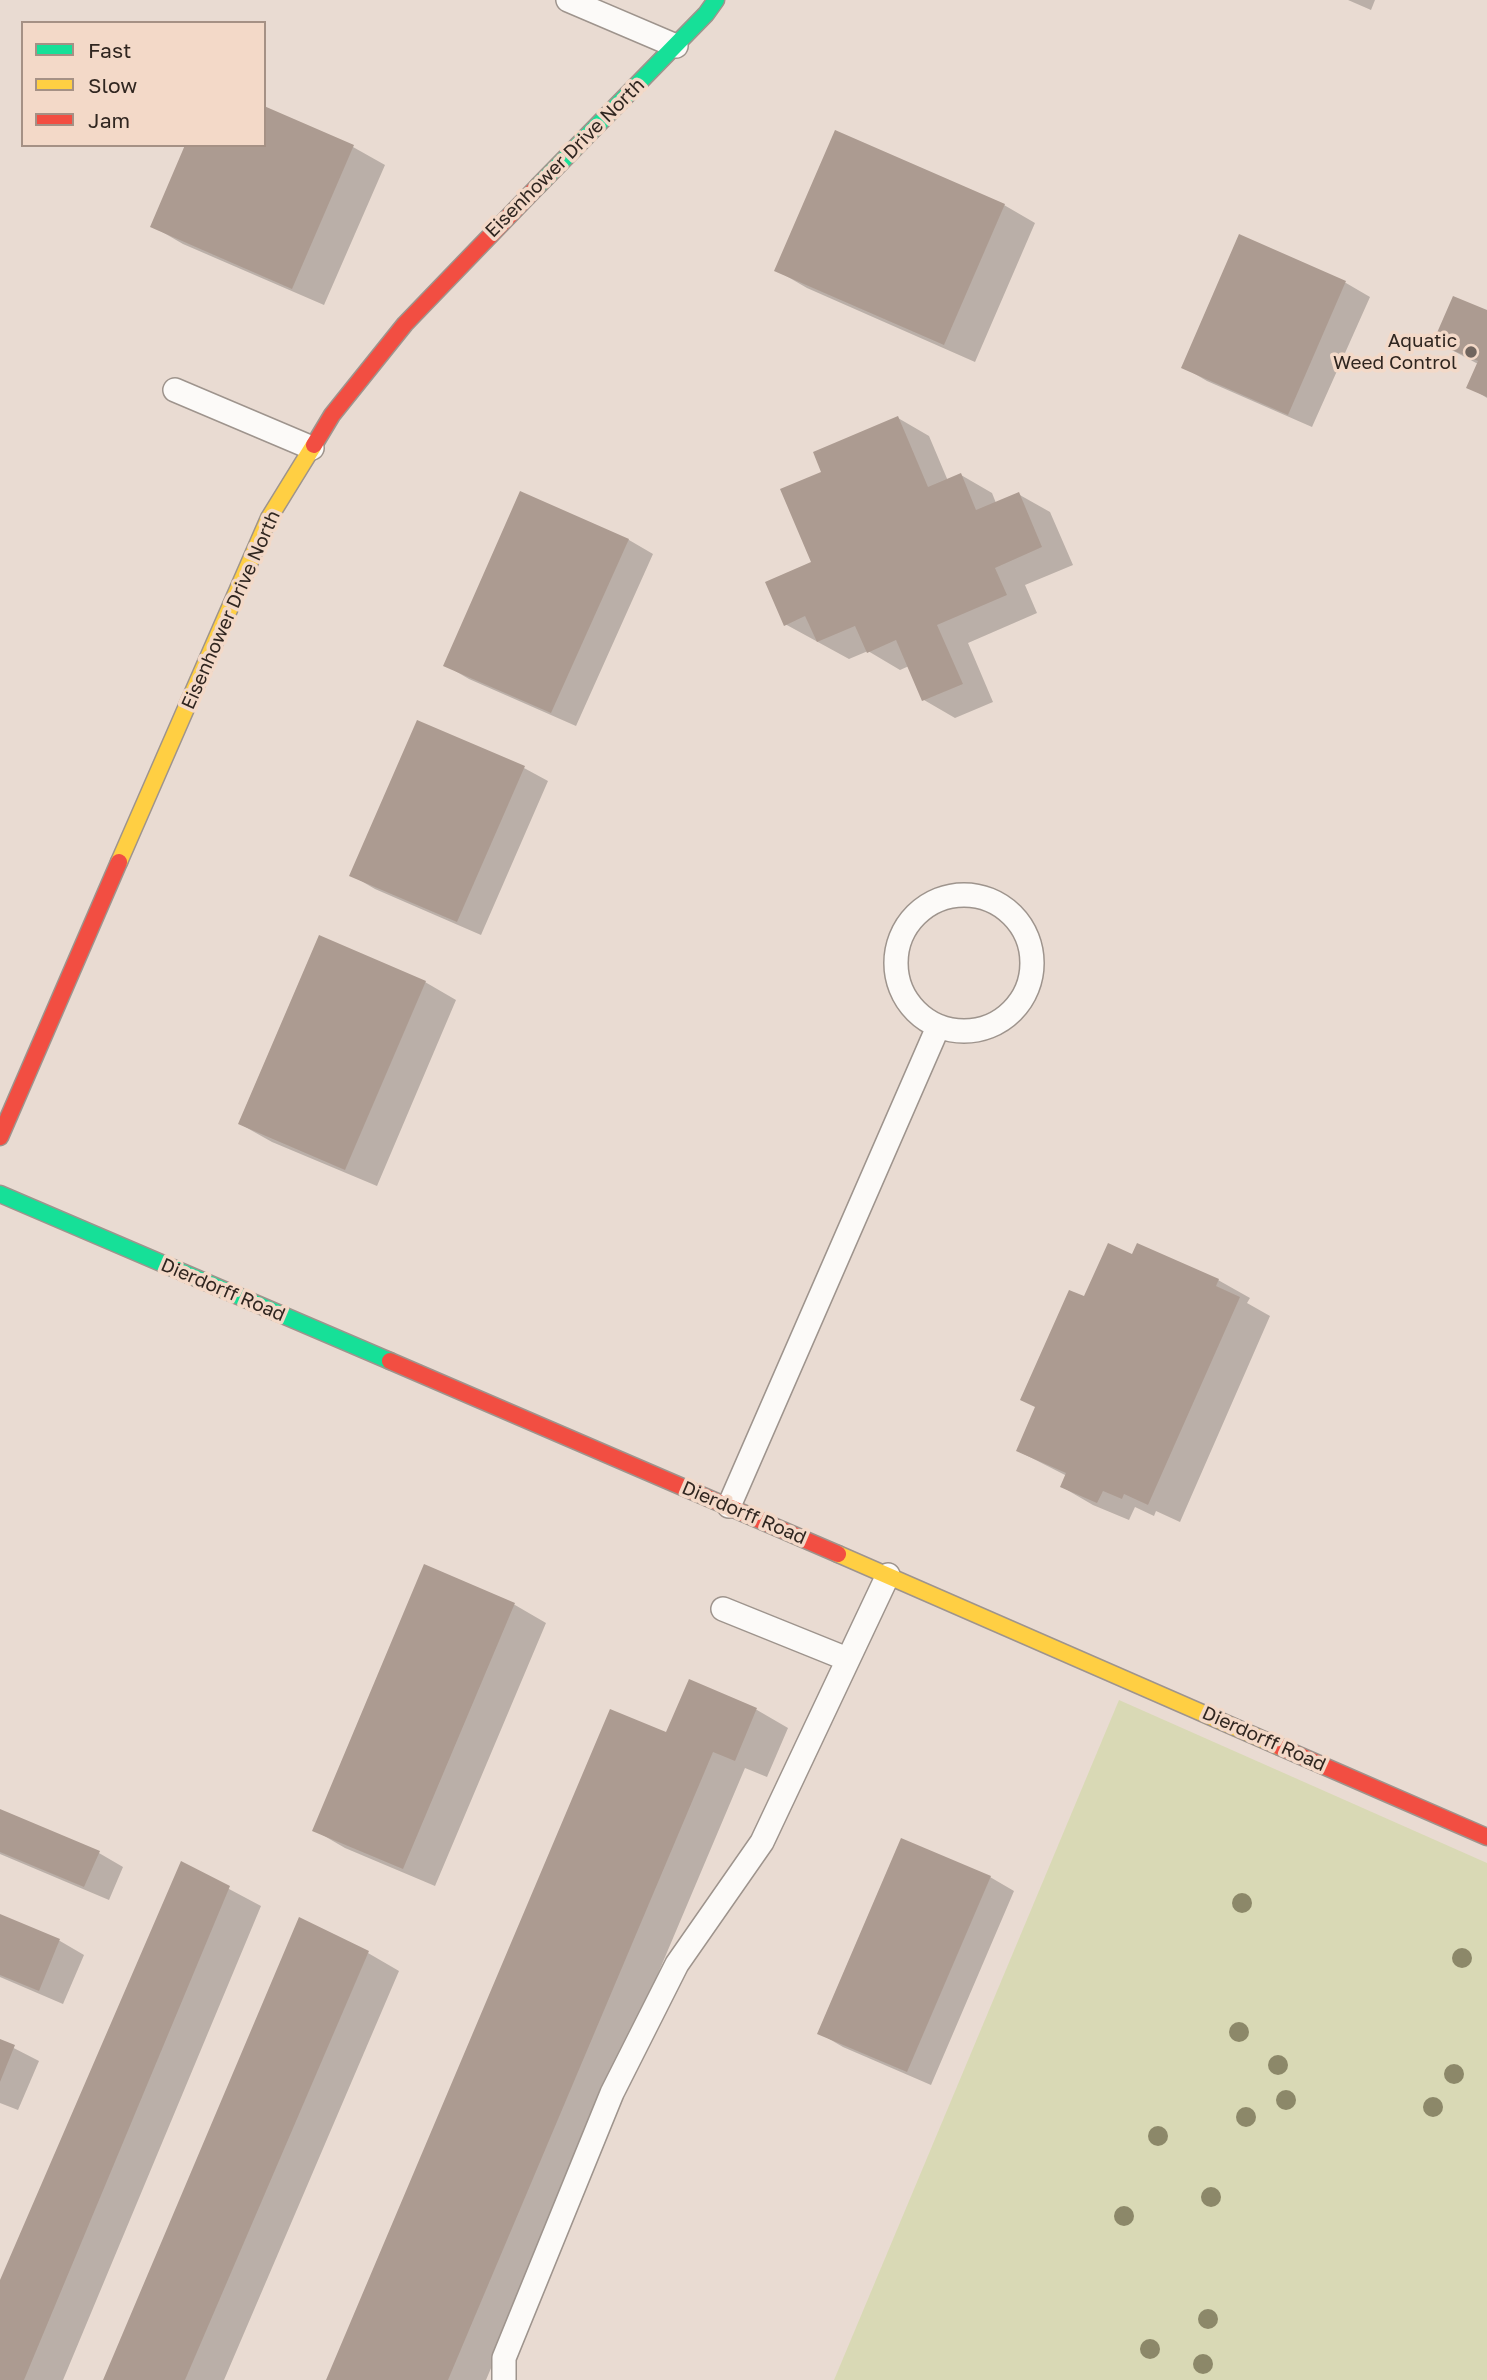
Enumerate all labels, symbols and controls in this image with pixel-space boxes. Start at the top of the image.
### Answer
legend [21,21,266,147]
text: Fast [88,37,131,63]
text: Slow [88,72,137,98]
street label: Eisenhower Drive North [481,74,649,242]
text: Jam [88,107,130,133]
place label: Aquatic Weed Control [1333,330,1457,374]
marker: Aquatic Weed Control [1463,344,1479,360]
street label: Eisenhower Drive North [177,507,285,713]
street label: Dierdorff Road [157,1254,289,1326]
street label: Dierdorff Road [678,1477,810,1549]
street label: Dierdorff Road [1199,1702,1329,1776]

